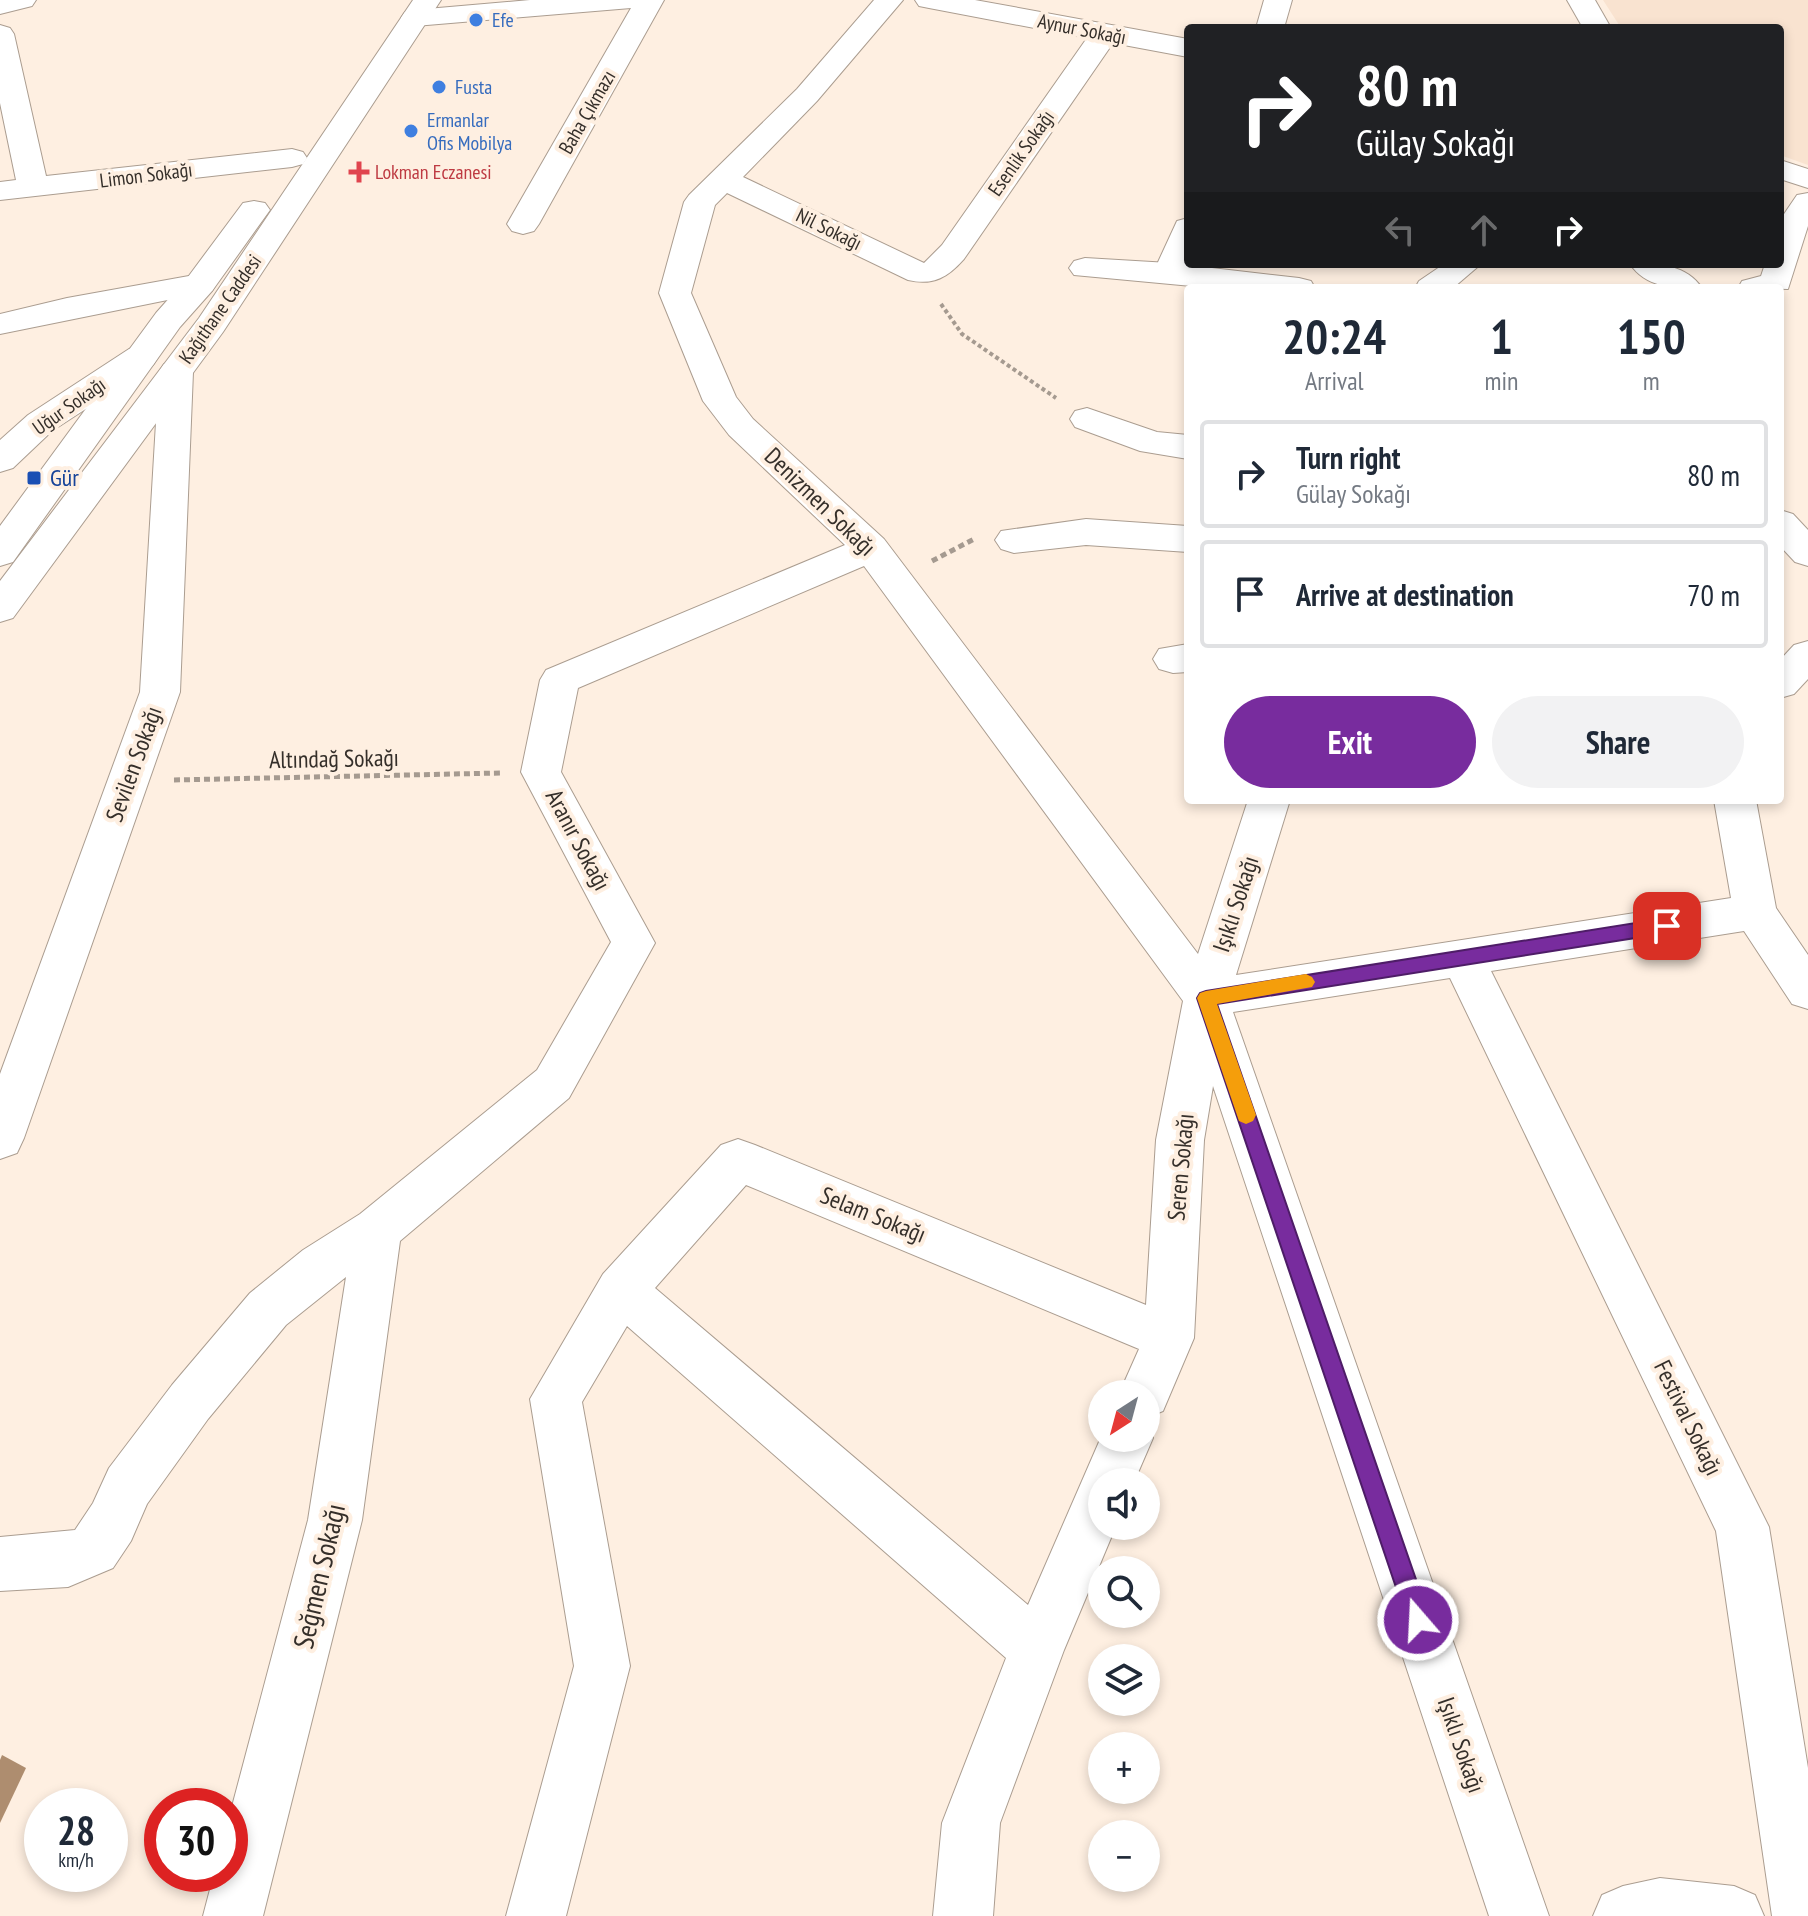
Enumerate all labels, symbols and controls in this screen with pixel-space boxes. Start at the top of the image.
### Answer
place label: Efe [492,7,514,33]
street label: Aynur Sokağı [1036,8,1128,50]
marker: Efe [467,11,485,29]
text: 80 m [1356,49,1458,121]
icon: right [1224,56,1328,160]
street label: Baha Çıkmazı [553,66,621,158]
place label: Fusta [455,74,492,100]
marker: Fusta [430,78,448,96]
street label: Esenlik Sokağı [982,105,1060,201]
place label: Ermanlar Ofis Mobilya [427,107,512,156]
text: Gülay Sokağı [1356,119,1515,166]
marker: Ermanlar Ofis Mobilya [402,122,420,140]
street label: Limon Sokağı [98,156,194,194]
place label: Lokman Eczanesi [375,159,492,185]
marker: Lokman Eczanesi [350,163,368,181]
street label: Nil Sokağı [792,202,866,256]
icon: left [1378,208,1422,252]
icon: ahead [1462,208,1506,252]
icon: right [1546,208,1590,252]
street label: Kağıthane Caddesi [173,249,267,369]
text: 20:24 [1282,305,1386,367]
text: 1 [1490,305,1513,367]
text: 150 [1617,305,1686,367]
text: Arrival [1305,364,1364,397]
text: min [1484,364,1518,397]
text: m [1643,364,1660,397]
street label: Uğur Sokağı [27,371,111,441]
text: Turn right [1296,438,1400,477]
street label: Denizmen Sokağı [758,441,883,563]
icon: right [1228,452,1272,496]
text: 80 m [1687,455,1740,494]
place label: Gür [50,462,79,493]
marker: Gür [25,469,43,487]
text: Gülay Sokağı [1296,477,1411,510]
icon: arrive [1228,572,1272,616]
text: Arrive at destination [1296,575,1514,614]
text: 70 m [1687,575,1740,614]
button: Exit [1224,696,1476,788]
button: Share [1492,696,1744,788]
street label: Sevilen Sokağı [98,702,169,826]
street label: Altındağ Sokağı [269,742,399,775]
street label: Aranır Sokağı [539,784,618,896]
street label: Işıklı Sokağı [1205,852,1266,956]
pin [1633,892,1701,960]
icon: arrive [1645,904,1689,948]
street label: Seren Sokağı [1160,1112,1201,1222]
street label: Selam Sokağı [816,1179,931,1250]
street label: Festival Sokağı [1647,1355,1730,1481]
north arrow [1088,1380,1160,1452]
map controls [1088,1380,1160,1892]
button: sound [1088,1468,1160,1540]
street label: Seğmen Sokağı [284,1500,353,1652]
button: search [1088,1556,1160,1628]
position arrow [1376,1578,1460,1662]
button: layers [1088,1644,1160,1716]
street label: Işıklı Sokağı [1431,1693,1492,1797]
button: + [1088,1732,1160,1804]
speed limit sign: 30 [144,1788,248,1892]
text: 28 [57,1804,95,1856]
button: − [1088,1820,1160,1892]
text: km/h [58,1847,94,1873]

